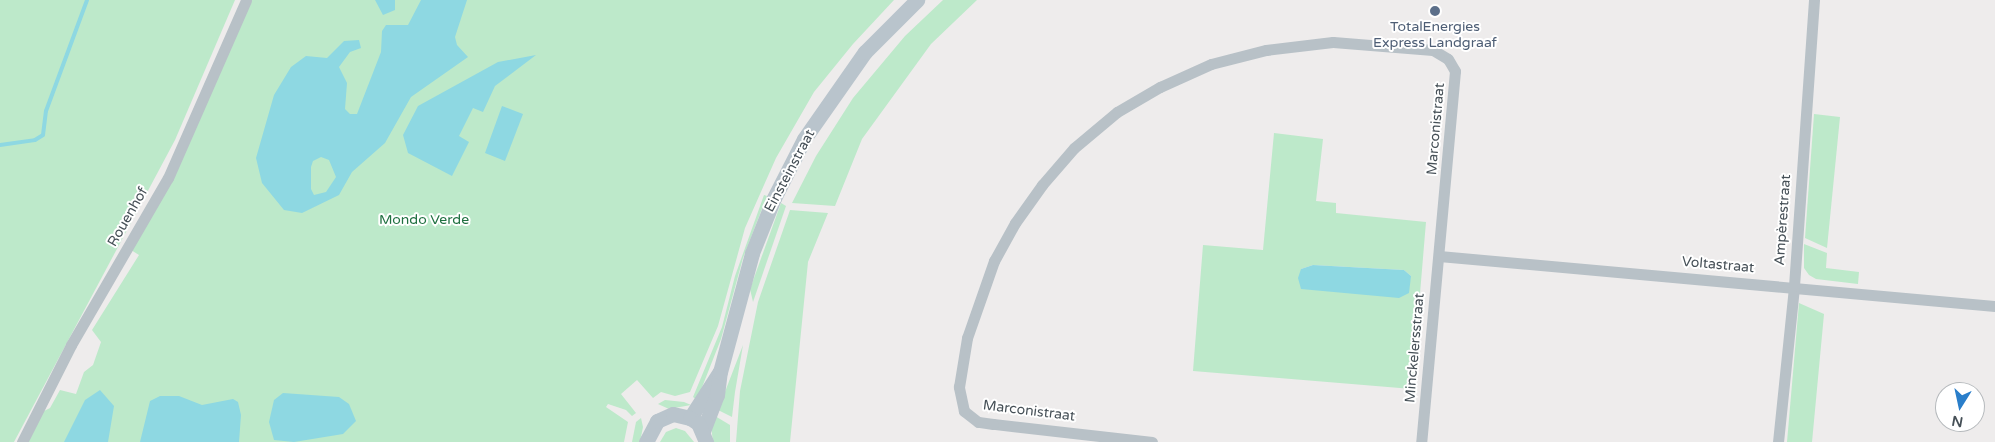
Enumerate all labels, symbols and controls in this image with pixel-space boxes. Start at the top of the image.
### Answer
marker: TotalEnergies Express Landgraaf [1429,5,1441,17]
place label: TotalEnergies Express Landgraaf [1373,19,1497,52]
street label: Marconistraat [1424,82,1448,176]
street label: Einsteinstraat [761,127,819,215]
street label: Ampèrestraat [1771,174,1795,266]
street label: Rouenhof [104,184,152,250]
park label: Mondo Verde [379,212,469,228]
street label: Voltastraat [1681,253,1755,277]
street label: Minckelersstraat [1402,292,1428,404]
north arrow [1935,382,1985,432]
street label: Marconistraat [982,397,1076,425]
text: N [1950,412,1964,431]

